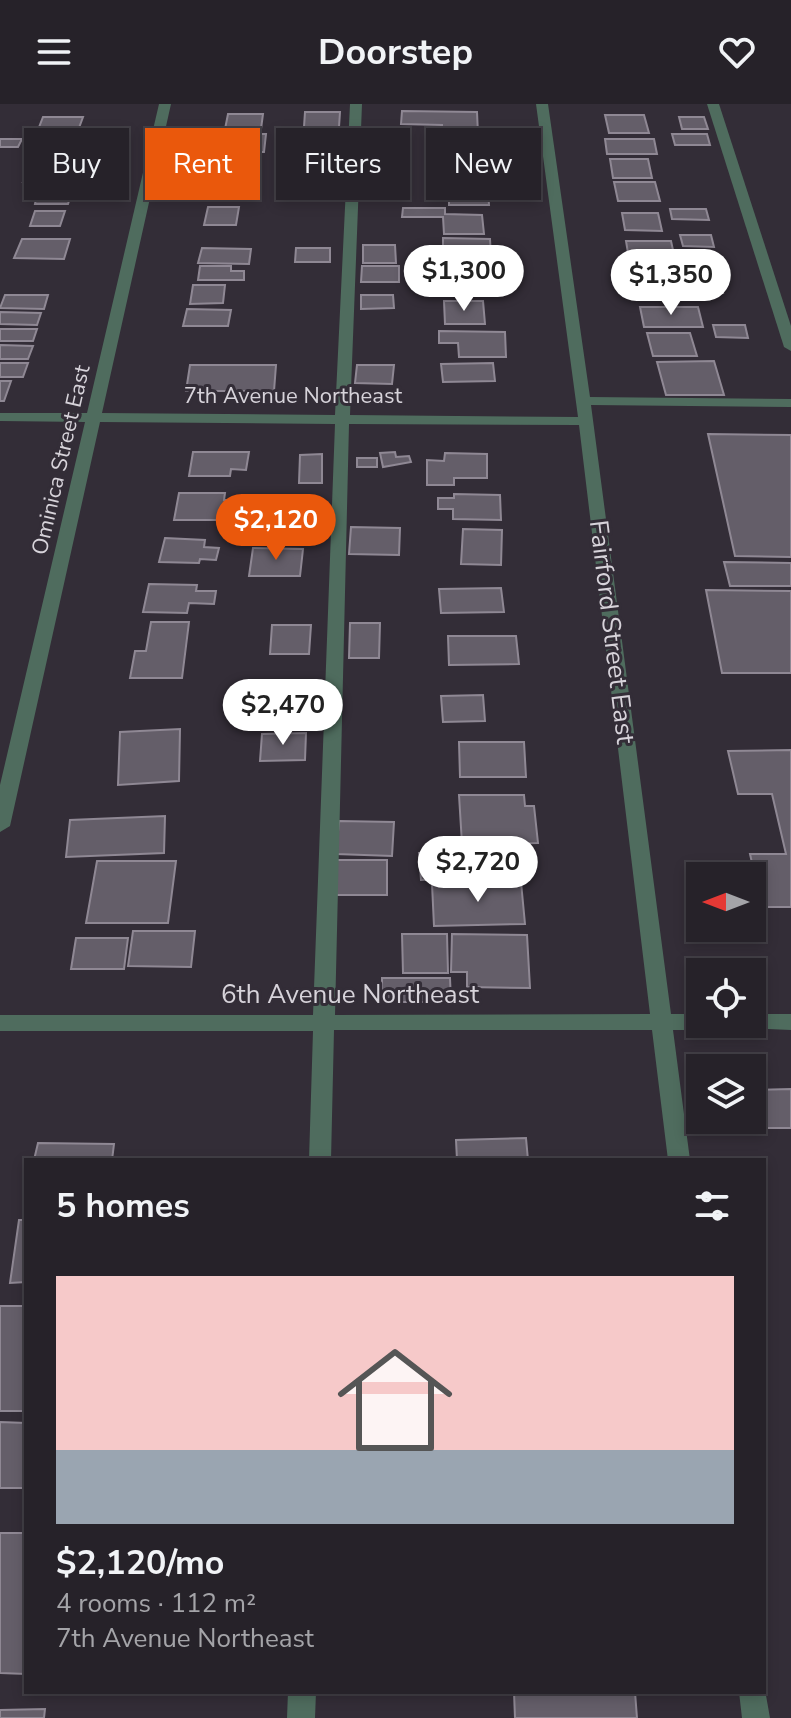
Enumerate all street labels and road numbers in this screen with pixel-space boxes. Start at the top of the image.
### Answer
street label: Ominica Street East [25,362,98,558]
street label: 7th Avenue Northeast [184,381,402,411]
street label: Fairford Street East [581,518,643,747]
street label: 6th Avenue Northeast [221,977,480,1012]

